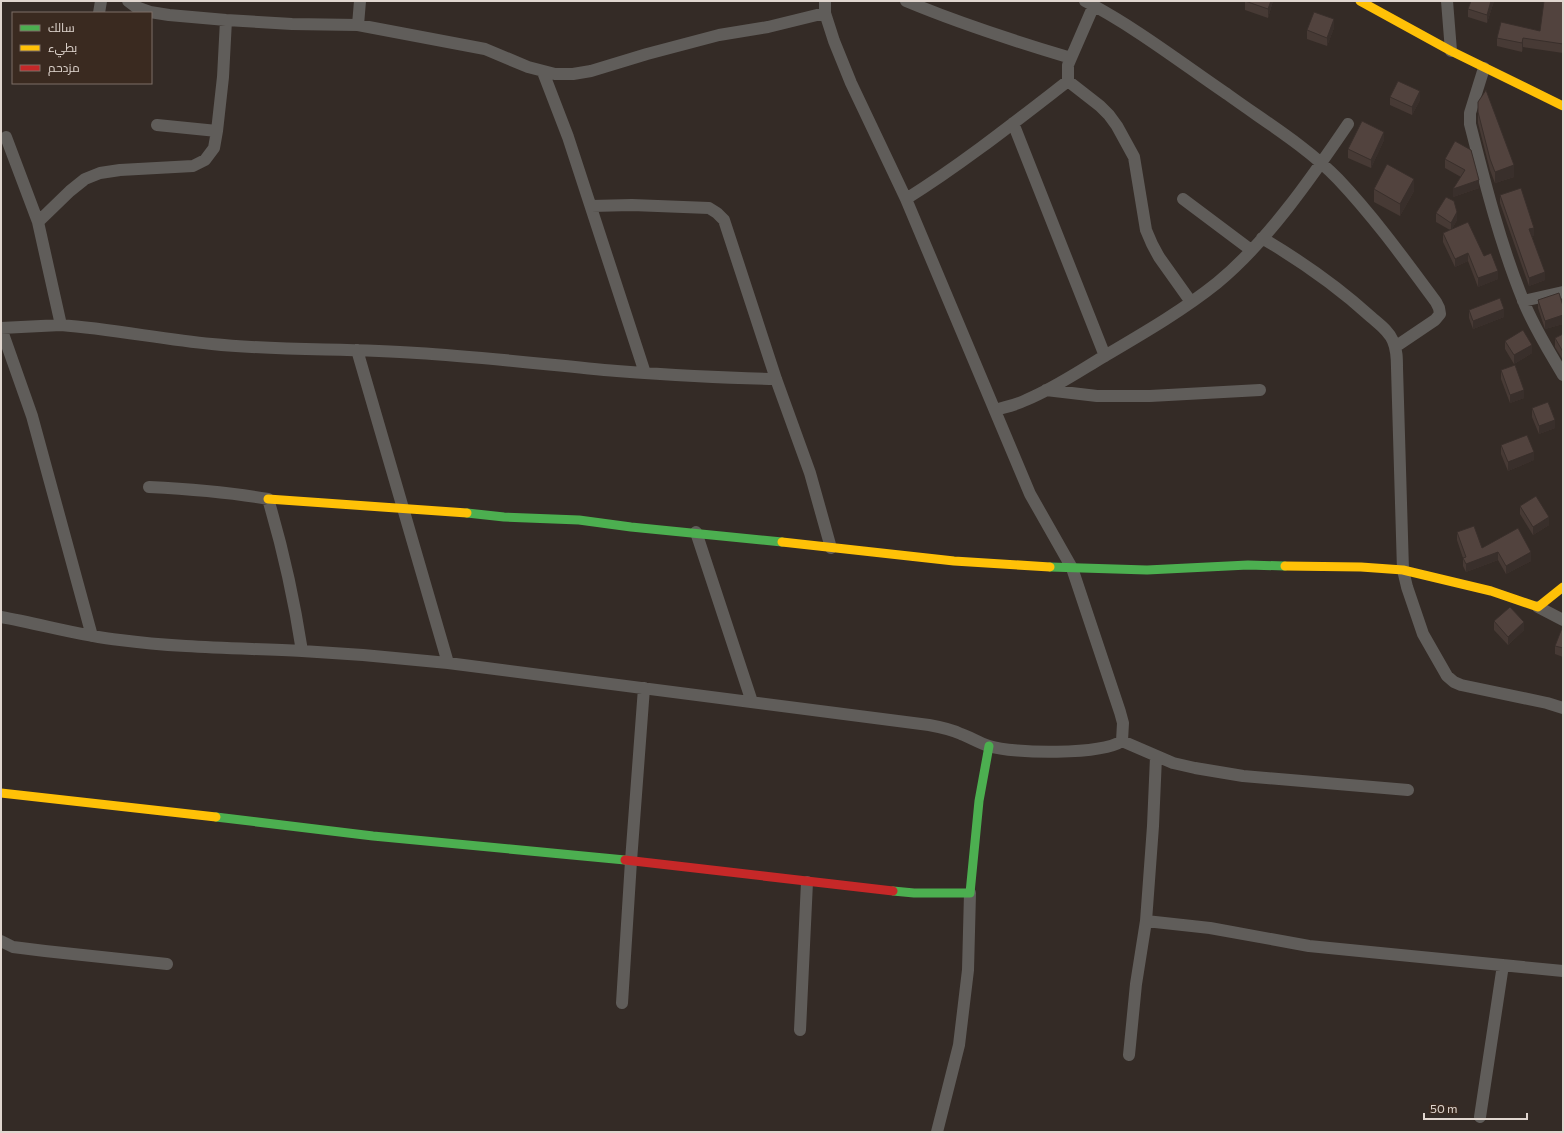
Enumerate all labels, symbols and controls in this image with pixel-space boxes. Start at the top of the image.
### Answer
legend [12,12,152,84]
text: سالك [48,20,75,34]
text: بطيء [48,40,77,58]
text: مزدحم [48,60,80,76]
scale bar [1424,1095,1527,1121]
text: 50 m [1430,1101,1458,1115]

